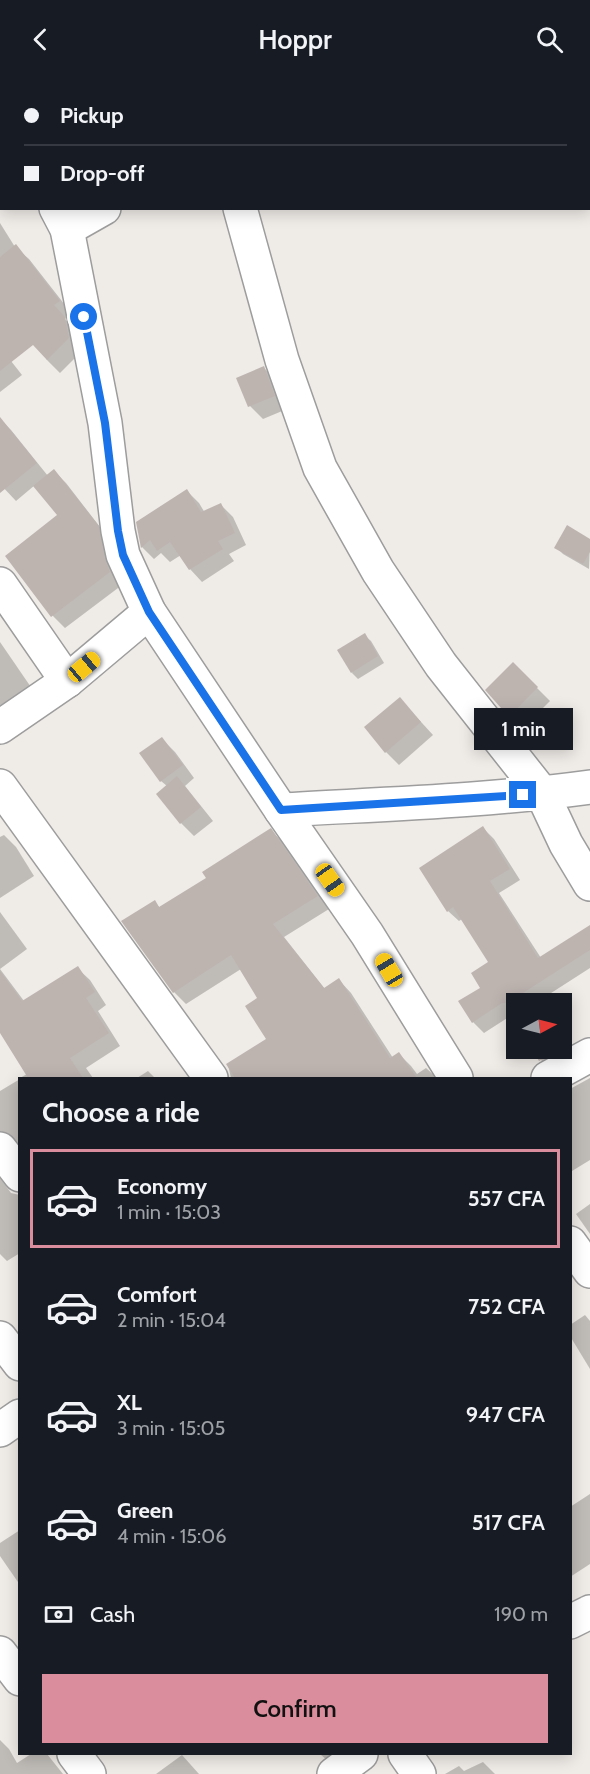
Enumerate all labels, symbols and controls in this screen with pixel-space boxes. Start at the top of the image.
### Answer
icon: back [24,23,57,56]
text: Hoppr [258,23,332,56]
icon: search [533,23,566,56]
text: Pickup [60,102,124,129]
text: Drop-off [60,160,144,187]
route start [70,303,97,330]
car [64,649,104,685]
callout: 1 min [474,708,572,750]
text: 1 min [501,717,546,741]
route end [509,781,536,808]
car [312,860,348,900]
car [372,950,406,990]
north arrow [506,993,572,1059]
map controls [506,993,572,1059]
text: Choose a ride [42,1096,200,1129]
icon: car [45,1172,99,1226]
text: Economy [117,1173,207,1200]
text: 557 CFA [468,1185,545,1212]
text: 1 min · 15:03 [117,1200,221,1224]
icon: car [45,1280,99,1334]
text: Comfort [117,1281,196,1308]
text: 752 CFA [468,1293,545,1320]
text: 2 min · 15:04 [117,1308,226,1332]
icon: car [45,1388,99,1442]
text: XL [117,1389,142,1416]
text: 947 CFA [466,1401,545,1428]
text: 3 min · 15:05 [117,1416,225,1440]
icon: car [45,1496,99,1550]
text: Green [117,1497,173,1524]
text: 517 CFA [472,1509,545,1536]
text: 4 min · 15:06 [117,1524,227,1548]
icon: cash [42,1598,75,1631]
text: Cash [90,1601,135,1628]
text: 190 m [494,1602,548,1626]
button: Confirm [42,1674,548,1743]

